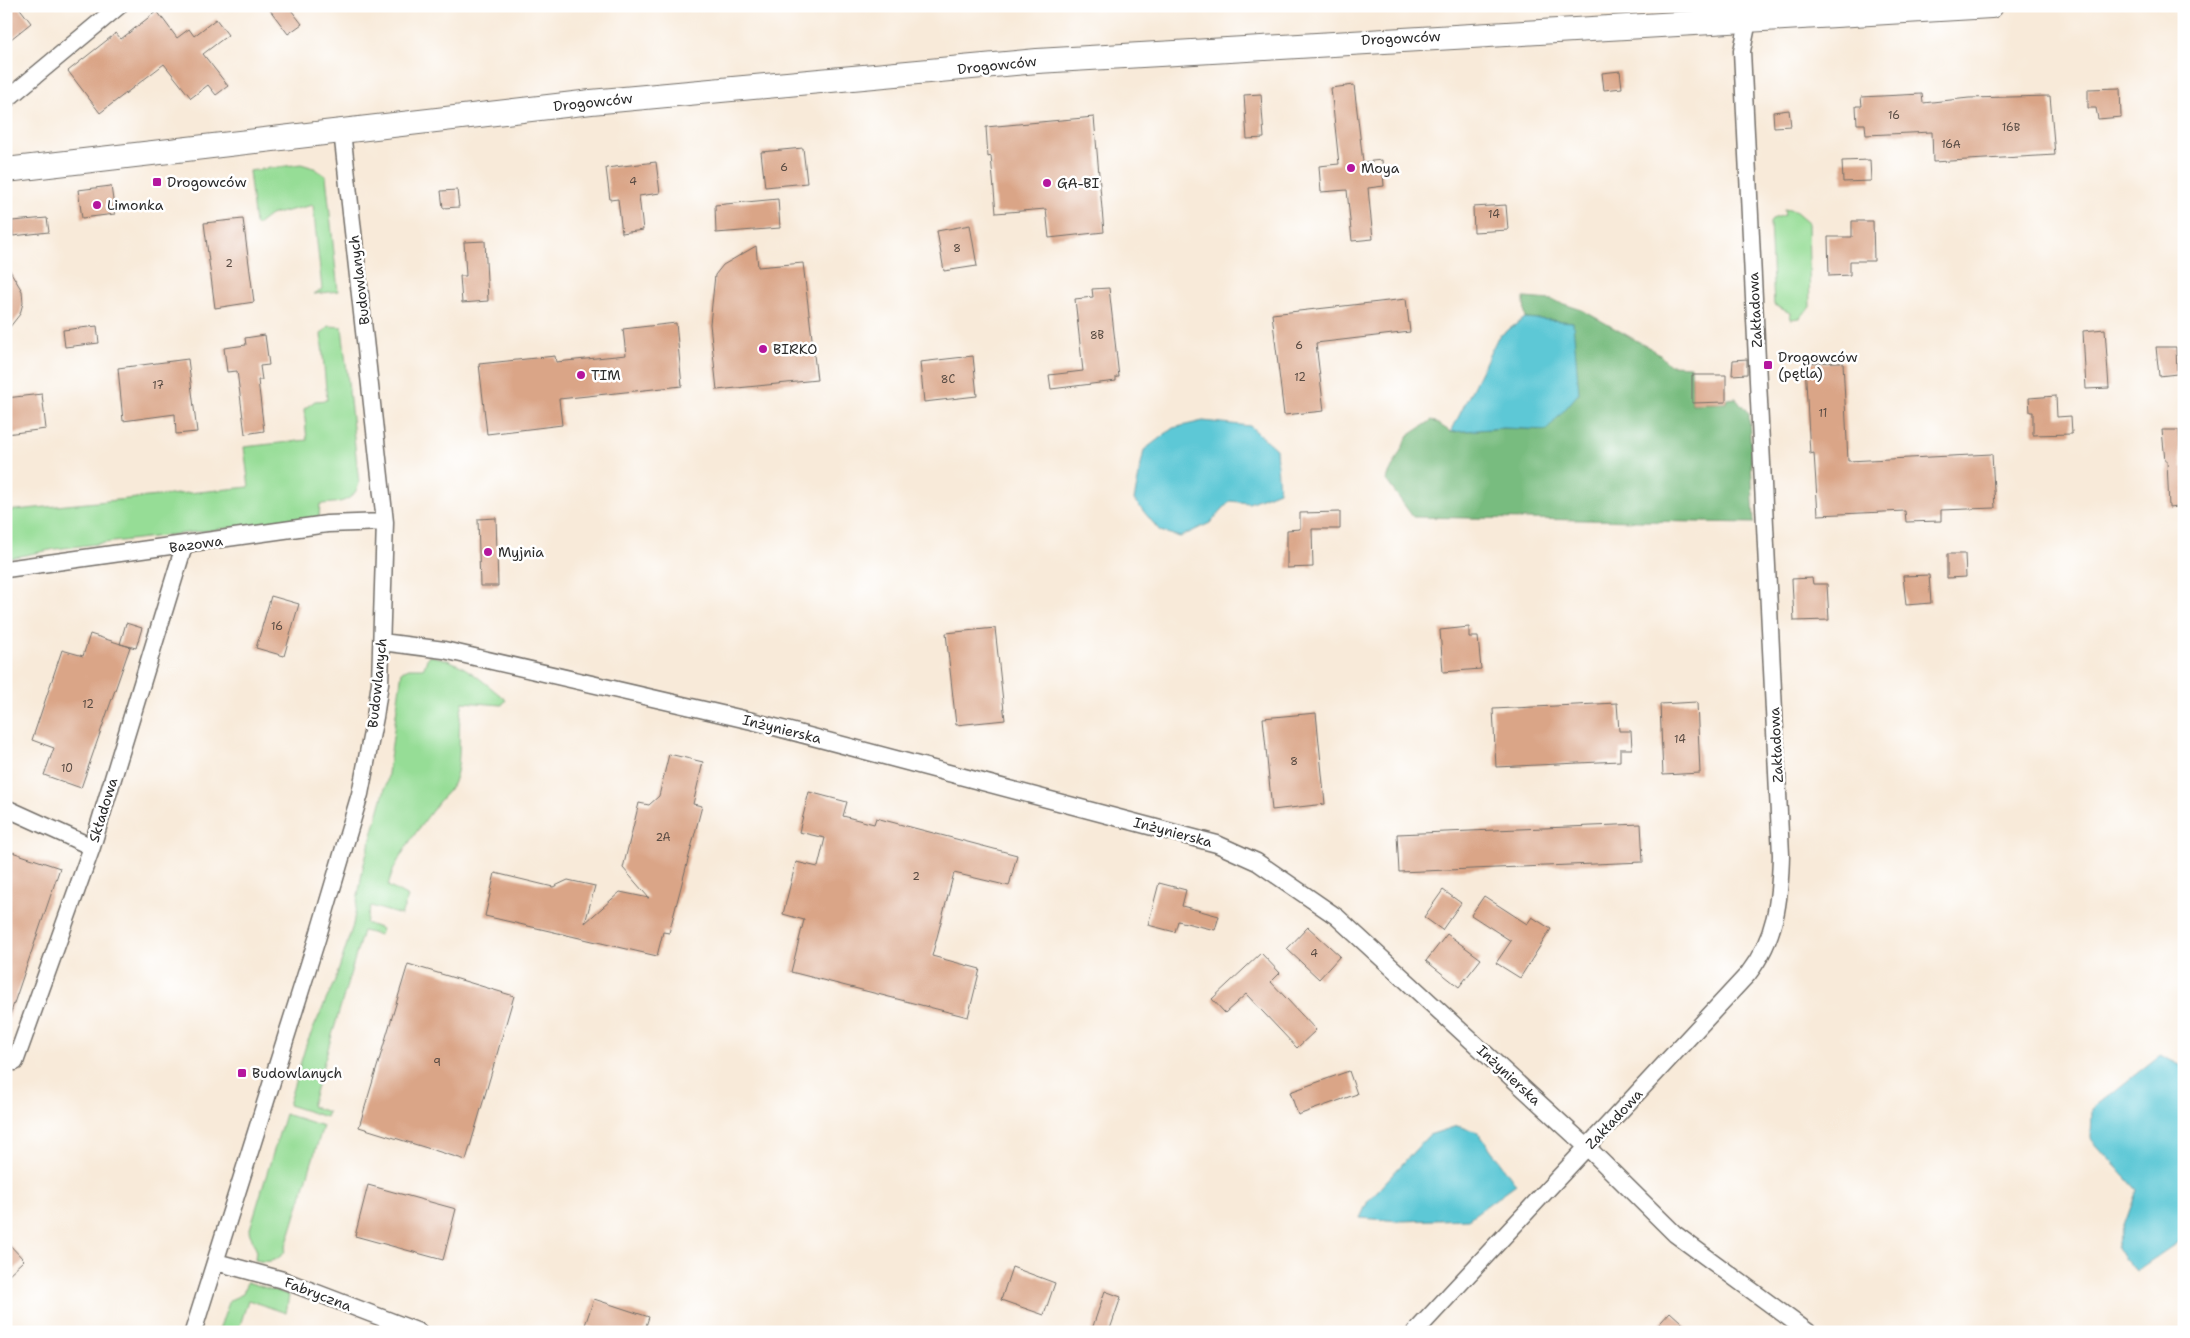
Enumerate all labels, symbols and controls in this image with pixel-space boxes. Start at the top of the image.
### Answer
street label: Drogowców [1361,27,1441,49]
street label: Drogowców [956,52,1038,78]
street label: Drogowców [552,89,634,115]
house number: 16 [1888,108,1900,123]
house number: 16B [2002,120,2021,135]
house number: 16A [1941,137,1961,152]
place label: Moya [1361,159,1400,177]
house number: 6 [780,160,788,175]
marker: Moya [1345,162,1357,174]
place label: Drogowców [167,173,247,191]
house number: 4 [629,174,637,189]
place label: GA-BI [1057,174,1100,192]
marker: Drogowców [151,176,163,188]
marker: GA-BI [1041,177,1053,189]
place label: Limonka [107,196,164,214]
marker: Limonka [91,199,103,211]
house number: 14 [1488,207,1500,222]
street label: Budowlanych [345,234,373,326]
house number: 8 [953,241,961,256]
house number: 2 [225,256,233,271]
street label: Zakładowa [1744,271,1766,348]
house number: 8B [1090,328,1105,343]
house number: 6 [1295,338,1303,353]
place label: BIRKO [773,340,817,358]
marker: BIRKO [757,343,769,355]
place label: Drogowców (pętla) [1778,348,1858,382]
marker: Drogowców (pętla) [1762,359,1774,371]
place label: TIM [591,366,621,384]
marker: TIM [575,369,587,381]
house number: 12 [1294,370,1306,385]
house number: 8C [941,372,955,387]
house number: 17 [152,378,164,393]
house number: 11 [1819,406,1827,421]
street label: Bazowa [168,531,224,557]
place label: Myjnia [498,543,544,561]
marker: Myjnia [482,546,494,558]
house number: 16 [271,619,283,634]
street label: Budowlanych [363,637,391,729]
house number: 12 [82,697,94,712]
street label: Zakładowa [1765,706,1787,783]
street label: Inżynierska [741,711,824,748]
house number: 14 [1674,732,1686,747]
house number: 8 [1290,754,1298,769]
house number: 10 [61,761,73,776]
street label: Składowa [85,775,121,844]
street label: Inżynierska [1132,813,1215,851]
house number: 2A [655,830,671,845]
house number: 2 [912,869,920,884]
house number: 4 [1310,946,1318,961]
street label: Inżynierska [1473,1041,1545,1109]
house number: 9 [433,1055,441,1070]
place label: Budowlanych [252,1064,342,1082]
marker: Budowlanych [236,1067,248,1079]
street label: Zakładowa [1582,1085,1647,1153]
street label: Fabryczna [282,1273,354,1315]

